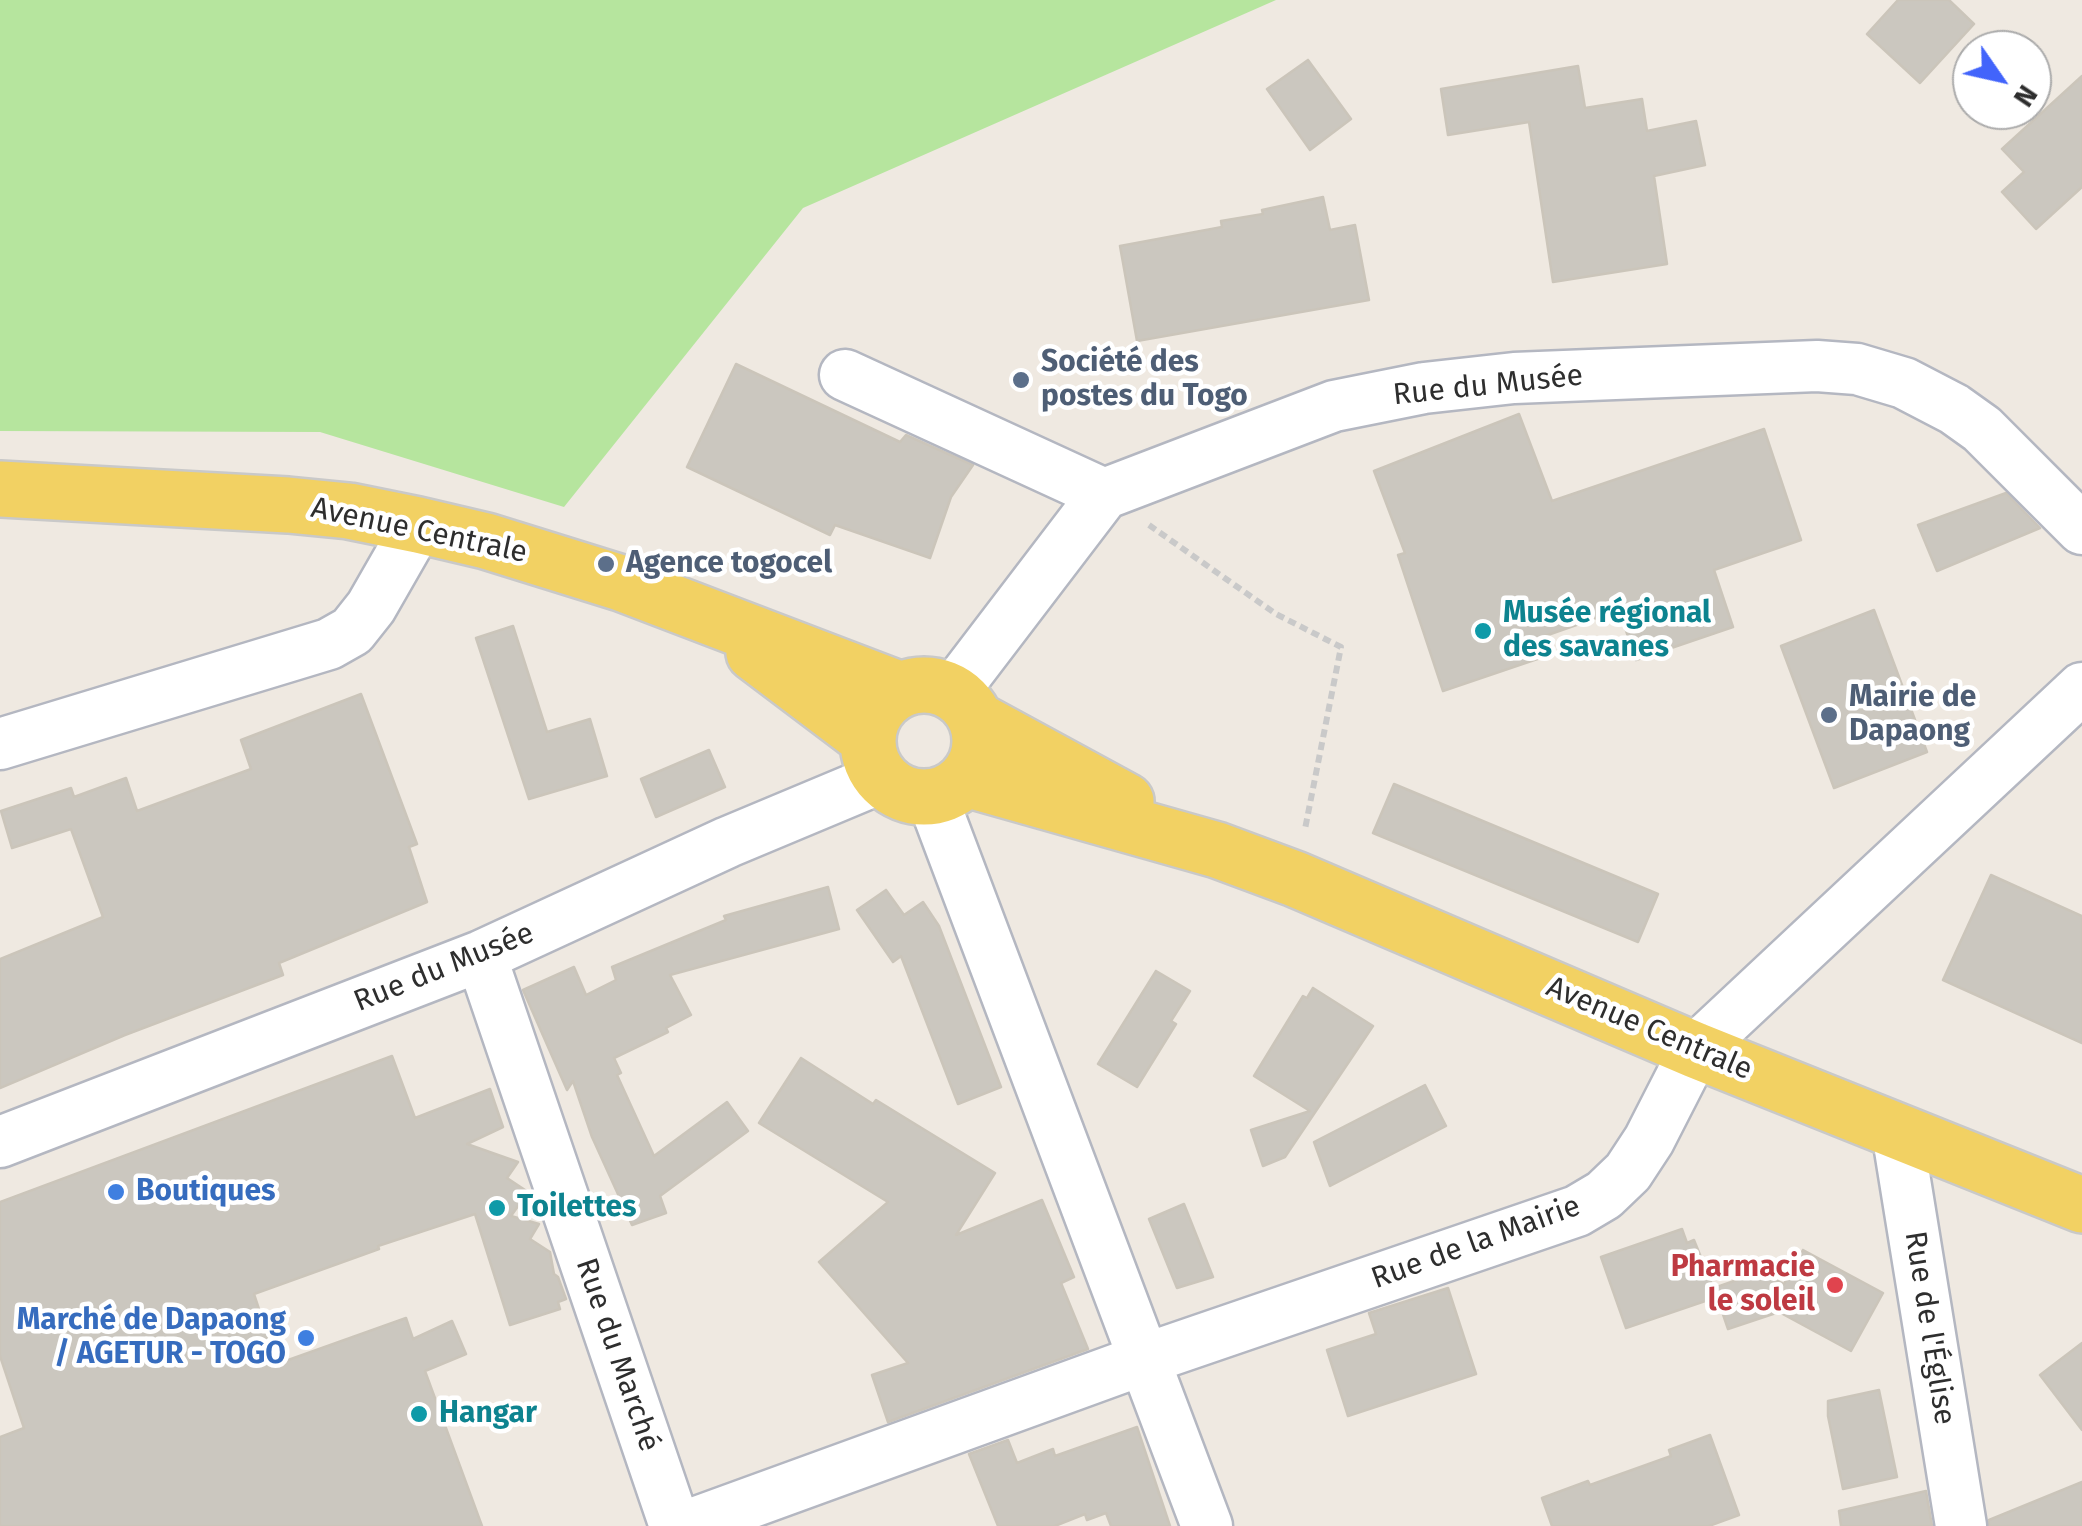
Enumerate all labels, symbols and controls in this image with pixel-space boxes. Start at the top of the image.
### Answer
north arrow [1952,30,2052,130]
text: N [2007,79,2045,113]
place label: Société des postes du Togo [1041,345,1248,416]
street label: Rue du Musée [1391,358,1585,414]
marker: Société des postes du Togo [1010,369,1032,391]
street label: Avenue Centrale [308,491,530,571]
place label: Agence togocel [626,546,832,582]
marker: Agence togocel [595,553,617,575]
place label: Musée régional des savanes [1503,596,1711,666]
marker: Musée régional des savanes [1472,620,1494,642]
place label: Mairie de Dapaong [1849,680,1976,750]
marker: Mairie de Dapaong [1818,704,1840,726]
street label: Rue du Musée [349,916,539,1020]
street label: Avenue Centrale [1541,969,1757,1089]
place label: Boutiques [136,1174,275,1210]
marker: Boutiques [105,1181,127,1203]
street label: Rue de la Mairie [1367,1189,1585,1297]
place label: Toilettes [517,1190,637,1226]
marker: Toilettes [486,1197,508,1219]
street label: Rue de l'Église [1896,1229,1962,1427]
place label: Pharmacie le soleil [1671,1250,1815,1320]
street label: Rue du Marché [567,1254,667,1456]
marker: Pharmacie le soleil [1824,1274,1846,1296]
place label: Marché de Dapaong / AGETUR - TOGO [17,1303,286,1374]
marker: Marché de Dapaong / AGETUR - TOGO [295,1327,317,1349]
place label: Hangar [439,1396,537,1432]
marker: Hangar [408,1403,430,1425]

